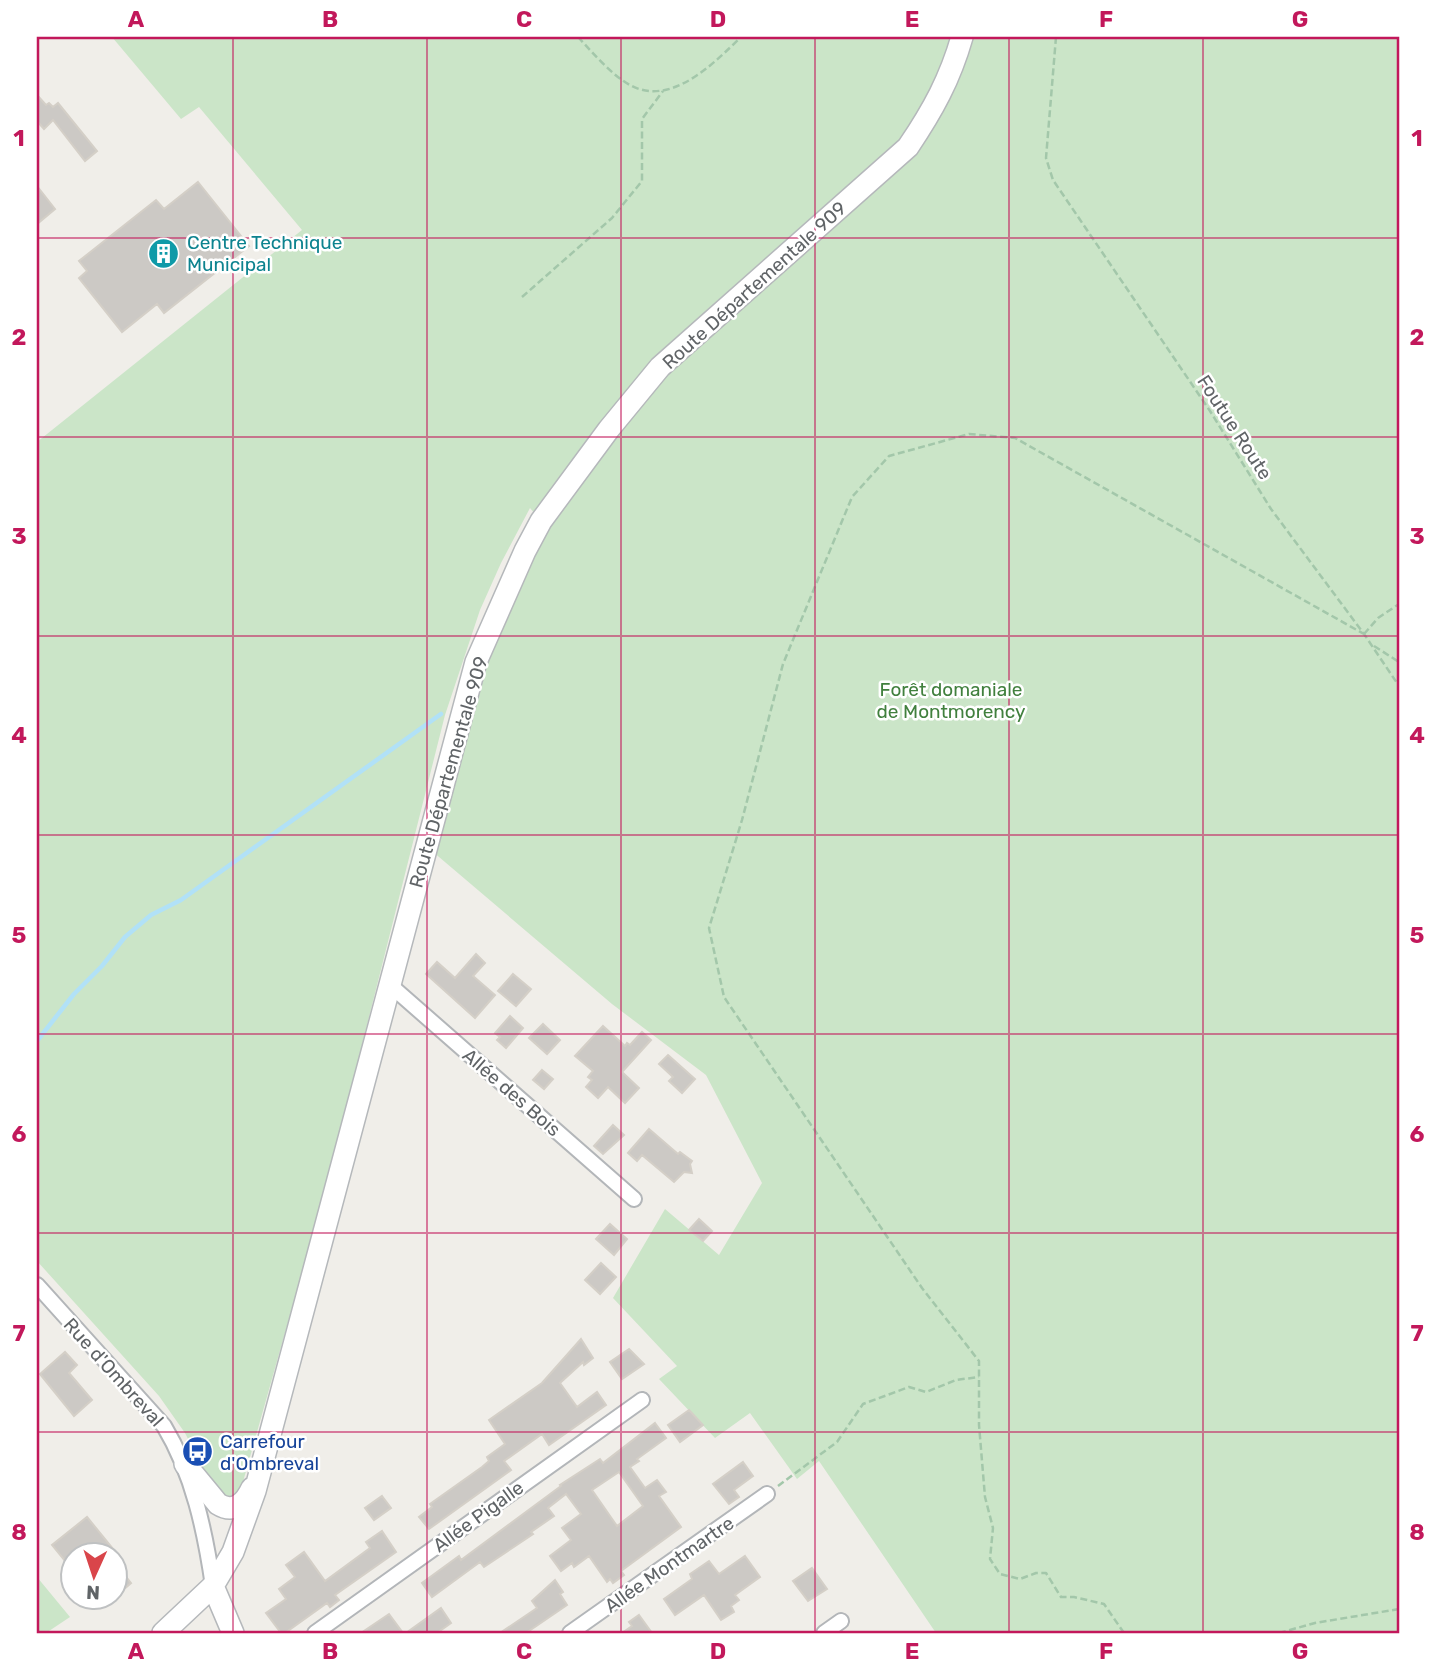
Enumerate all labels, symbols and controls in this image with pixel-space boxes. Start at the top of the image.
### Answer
text: A [128,5,145,33]
text: B [322,5,338,33]
text: C [516,5,532,33]
text: D [710,5,726,33]
text: E [905,5,919,33]
text: F [1099,5,1113,33]
text: G [1292,5,1308,33]
text: 1 [13,124,25,152]
text: 1 [1411,124,1423,152]
street label: Route Départementale 909 [658,197,851,374]
place label: Centre Technique Municipal [187,231,342,276]
building icon: Centre Technique Municipal [147,236,181,270]
text: 2 [12,323,26,351]
text: 2 [1410,323,1424,351]
street label: Foutue Route [1192,371,1277,484]
text: 3 [11,522,27,550]
text: 3 [1409,522,1425,550]
street label: Route Départementale 909 [404,654,493,890]
park label: Forêt domaniale de Montmorency [876,678,1026,723]
text: 4 [11,721,27,749]
text: 4 [1409,721,1425,749]
text: 5 [12,921,27,949]
text: 5 [1410,921,1425,949]
street label: Allée des Bois [458,1044,565,1141]
text: 6 [12,1120,27,1148]
text: 6 [1410,1120,1425,1148]
street label: Rue d'Ombreval [59,1313,168,1431]
text: 7 [12,1319,26,1347]
text: 7 [1410,1319,1424,1347]
place label: Carrefour d'Ombreval [220,1430,319,1475]
bus stop icon: Carrefour d'Ombreval [180,1435,214,1469]
street label: Allée Pigalle [428,1476,528,1557]
street label: Allée Montmartre [600,1511,738,1618]
text: 8 [11,1518,27,1546]
text: 8 [1409,1518,1425,1546]
north arrow [60,1540,130,1610]
text: N [86,1581,101,1604]
text: A [128,1637,145,1665]
text: B [322,1637,338,1665]
text: C [516,1637,532,1665]
text: D [710,1637,726,1665]
text: E [905,1637,919,1665]
text: F [1099,1637,1113,1665]
text: G [1292,1637,1308,1665]

